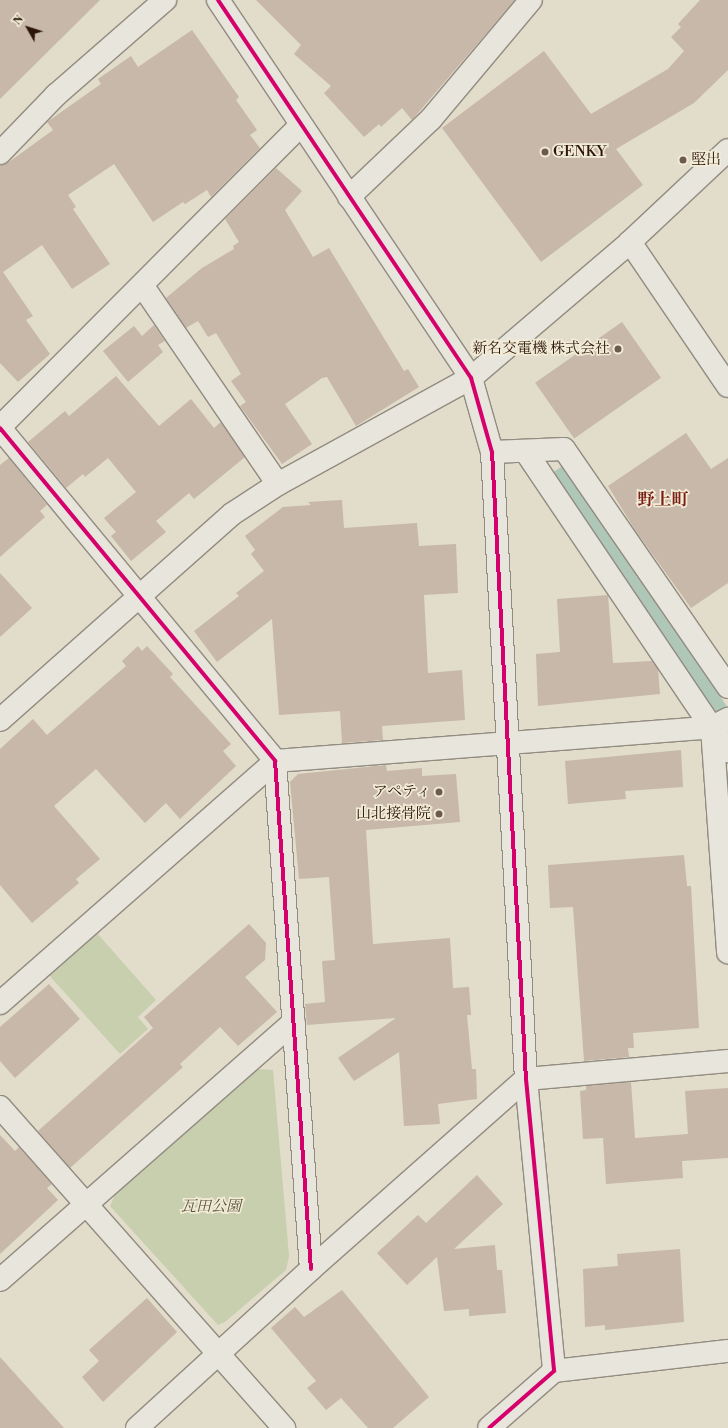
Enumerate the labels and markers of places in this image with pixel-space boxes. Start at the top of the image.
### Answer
place label: GENKY [553,143,606,161]
marker: GENKY [540,147,550,157]
place label: 堅出 [691,151,721,169]
marker: 堅出 [678,155,688,165]
place label: 新名交電機 株式会社 [472,340,610,358]
marker: 新名交電機 株式会社 [613,344,623,354]
place label: アペティ [371,783,431,801]
marker: アペティ [434,787,444,797]
place label: 山北接骨院 [356,805,431,823]
marker: 山北接骨院 [434,809,444,819]

